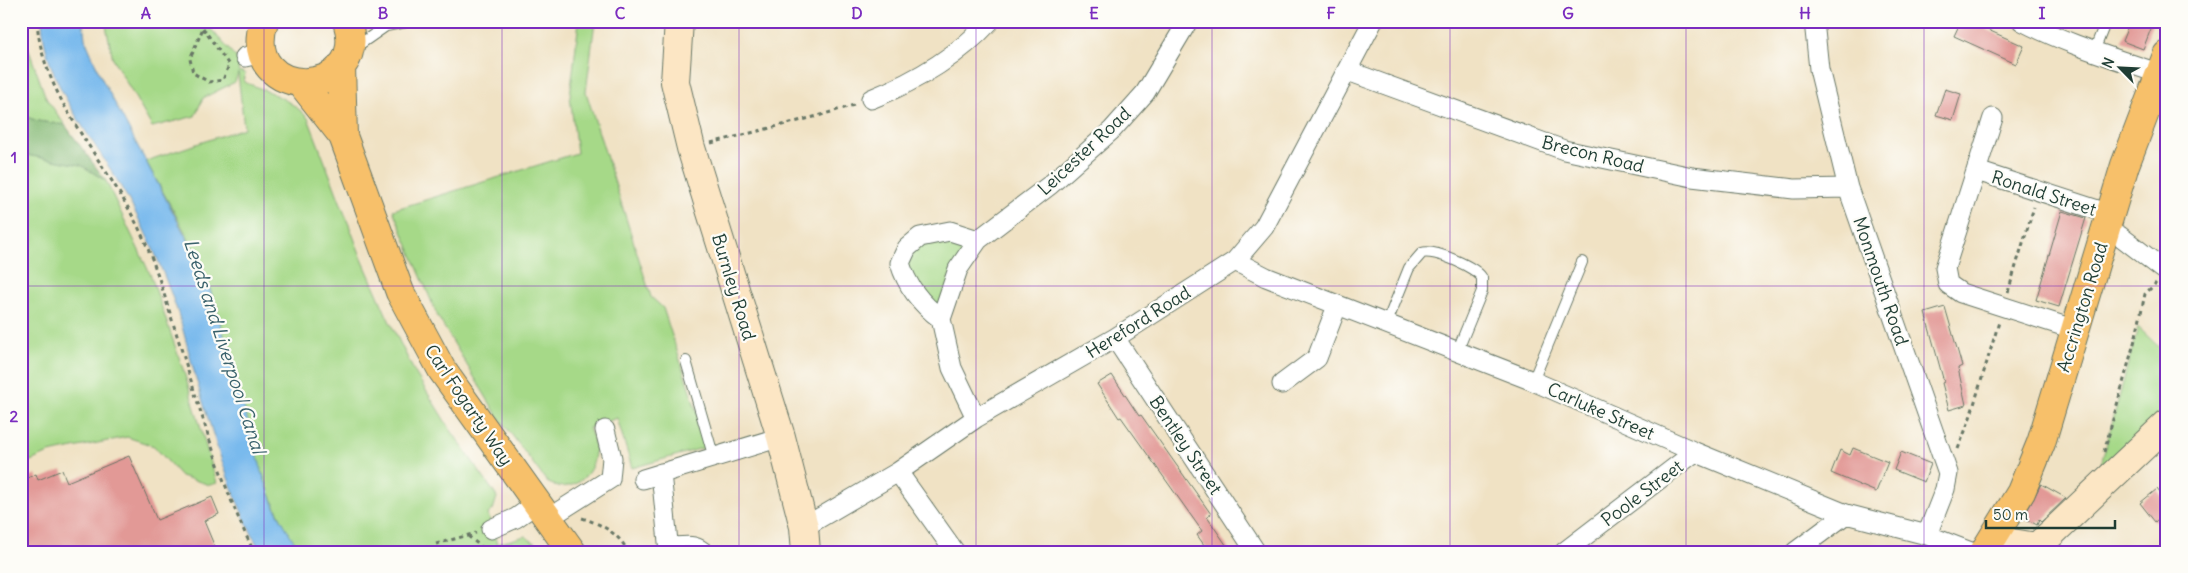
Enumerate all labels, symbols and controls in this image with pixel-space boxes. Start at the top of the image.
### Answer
text: A [141,3,151,23]
text: B [378,3,389,23]
text: C [615,3,626,23]
text: D [851,3,863,23]
text: E [1089,3,1099,23]
text: F [1326,3,1336,23]
text: G [1562,3,1574,23]
text: H [1799,3,1811,23]
text: I [2039,3,2046,23]
north arrow [2096,42,2146,92]
text: N [2098,55,2118,71]
street label: Leicester Road [1033,102,1136,200]
street label: Brecon Road [1540,130,1647,178]
text: 1 [11,147,17,167]
street label: Ronald Street [1989,165,2099,221]
street label: Monmouth Road [1848,214,1914,349]
street label: Burnley Road [707,231,761,344]
water label: Leeds and Liverpool Canal [179,236,272,459]
street label: Accrington Road [2051,239,2113,375]
street label: Hereford Road [1081,280,1195,363]
street label: Carl Fogarty Way [420,340,518,470]
street label: Carluke Street [1544,377,1658,445]
street label: Bentley Street [1145,391,1227,499]
text: 2 [10,406,19,426]
street label: Poole Street [1596,455,1688,531]
scale bar [1986,498,2114,530]
text: 50 m [1993,505,2028,524]

